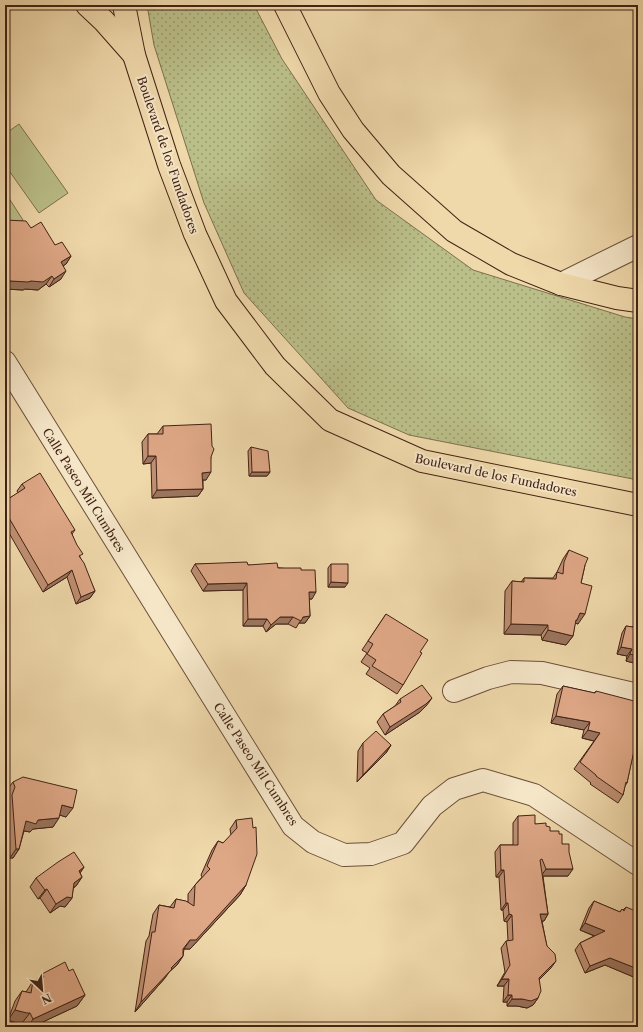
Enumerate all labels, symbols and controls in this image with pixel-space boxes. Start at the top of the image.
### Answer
street label: Boulevard de los Fundadores [134,74,202,236]
street label: Calle Paseo Mil Cumbres [40,425,128,555]
street label: Boulevard de los Fundadores [414,450,578,500]
street label: Calle Paseo Mil Cumbres [211,700,301,828]
north arrow [22,970,62,1010]
text: N [39,991,54,1008]

